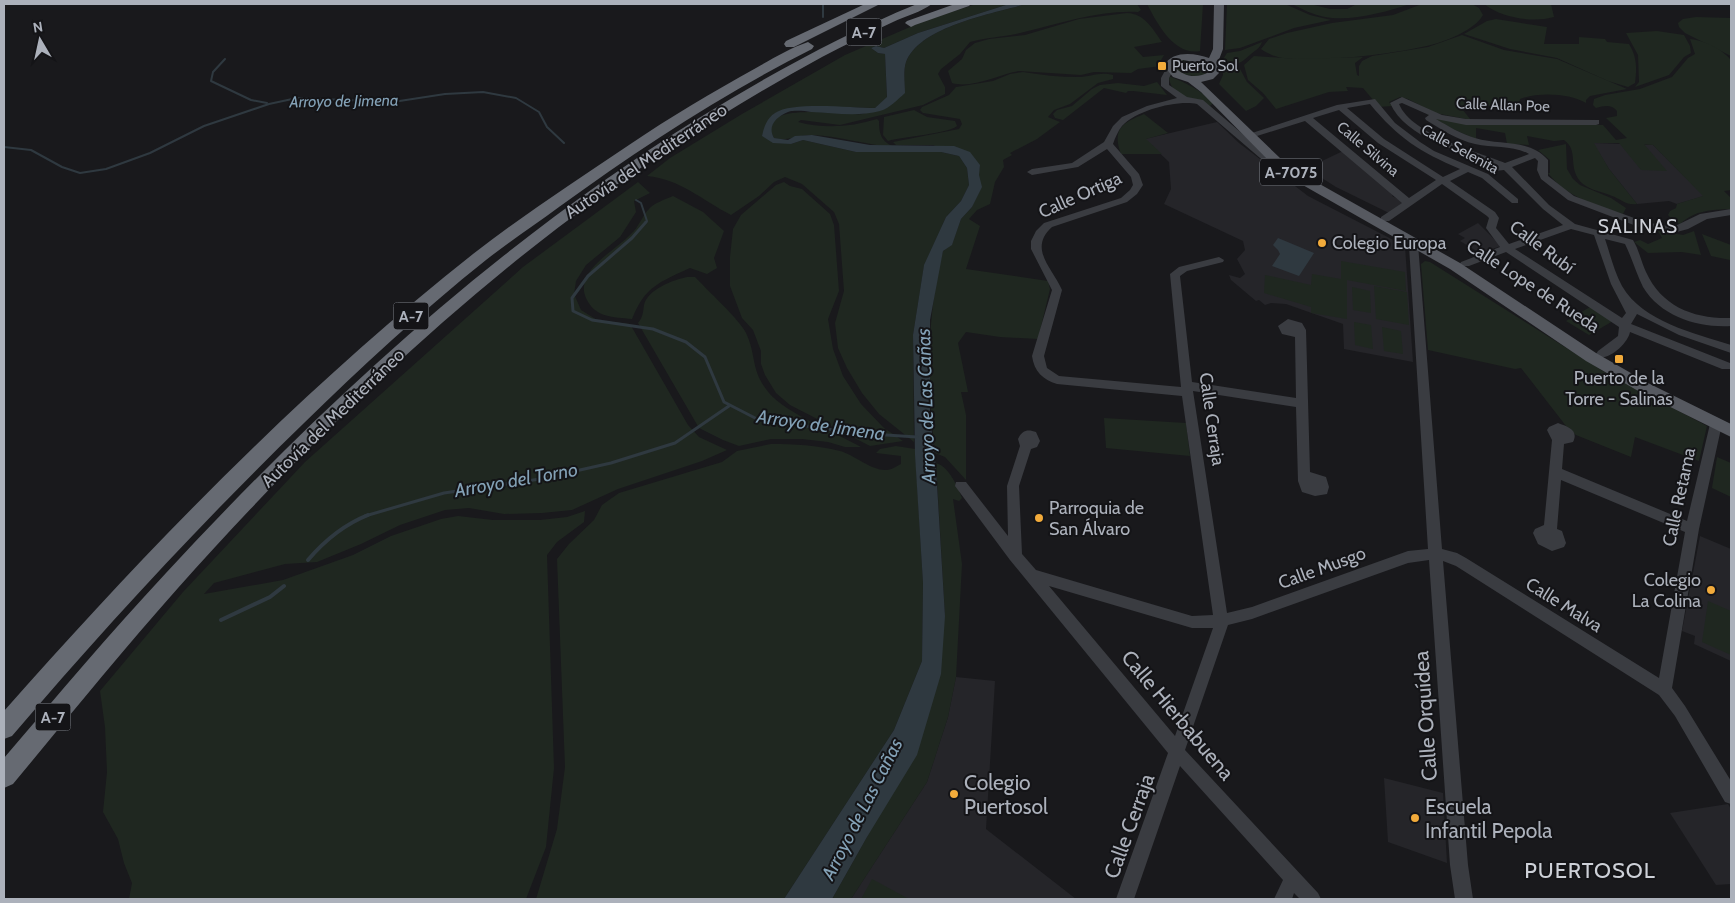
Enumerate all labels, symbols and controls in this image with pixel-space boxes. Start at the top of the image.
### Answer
north arrow [15,15,65,65]
text: N [32,17,44,37]
road number: A-7 [846,18,882,46]
place label: Puerto Sol [1172,57,1238,75]
marker: Puerto Sol [1156,60,1168,72]
water label: Arroyo de Jimena [288,91,399,111]
street label: Calle Allan Poe [1456,94,1551,116]
street label: Autovía del Mediterráneo [561,99,731,223]
street label: Calle Silvina [1333,118,1403,181]
street label: Calle Selenita [1418,120,1503,178]
road number: A-7075 [1260,158,1322,186]
street label: Calle Ortiga [1035,167,1125,223]
district label: SALINAS [1598,215,1678,238]
street label: Calle Rubí [1505,216,1579,279]
place label: Colegio Europa [1332,232,1447,254]
street label: Calle Lope de Rueda [1462,235,1604,338]
marker: Colegio Europa [1316,237,1328,249]
road number: A-7 [394,302,428,330]
water label: Arroyo de Las Cañas [912,328,940,485]
street label: Autovía del Mediterráneo [257,344,409,492]
marker: Puerto de la Torre - Salinas [1613,353,1625,365]
place label: Puerto de la Torre - Salinas [1565,367,1673,410]
street label: Calle Cerraja [1195,371,1229,467]
water label: Arroyo de Jimena [754,404,887,445]
street label: Calle Retama [1658,445,1700,548]
water label: Arroyo del Torno [452,458,580,502]
place label: Parroquia de San Álvaro [1049,497,1144,540]
marker: Parroquia de San Álvaro [1033,512,1045,524]
street label: Calle Musgo [1275,542,1369,594]
place label: Colegio La Colina [1632,569,1701,612]
street label: Calle Malva [1522,573,1607,637]
marker: Colegio La Colina [1705,584,1717,596]
street label: Calle Hierbabuena [1116,645,1240,785]
street label: Calle Orquídea [1408,650,1442,782]
road number: A-7 [36,704,70,730]
water label: Arroyo de Las Cañas [816,735,908,884]
place label: Colegio Puertosol [964,770,1048,819]
street label: Calle Cerraja [1099,770,1160,882]
marker: Colegio Puertosol [948,788,960,800]
place label: Escuela Infantil Pepola [1425,794,1552,843]
marker: Escuela Infantil Pepola [1409,812,1421,824]
district label: PUERTOSOL [1524,857,1656,884]

